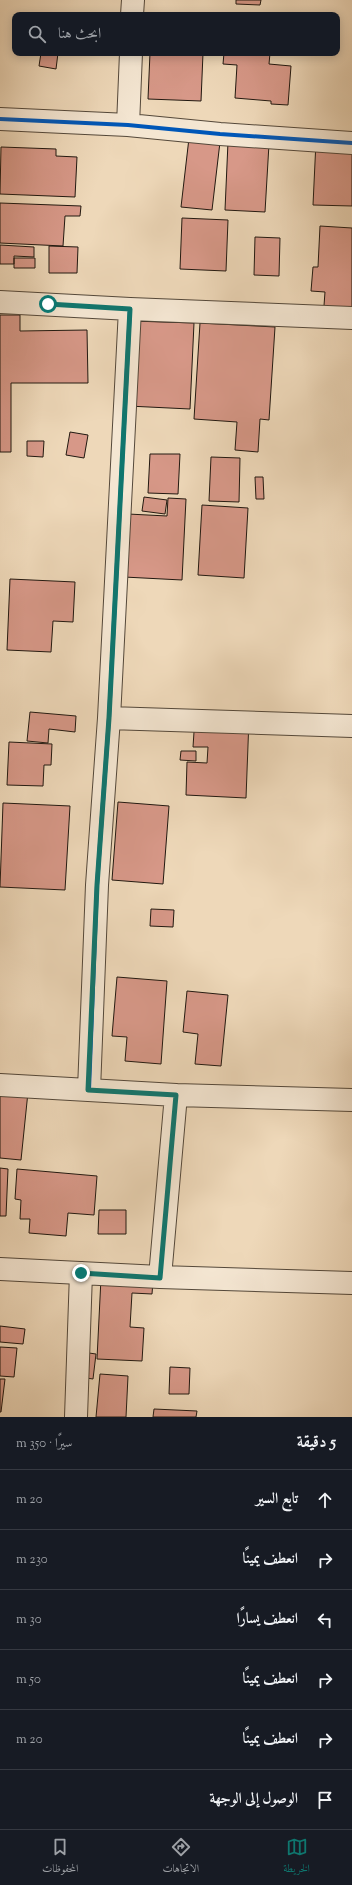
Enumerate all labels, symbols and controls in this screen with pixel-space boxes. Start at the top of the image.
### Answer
search box [12,12,340,56]
icon: search [26,23,48,45]
text: ابحث هنا [58,24,101,45]
route start [39,295,57,313]
route end [72,1264,90,1282]
text: 5 دقيقة [297,1431,336,1455]
text: سيرًا · 350 m [16,1435,72,1453]
text: تابع السير [256,1489,298,1510]
icon: ahead [314,1489,336,1511]
text: 20 m [16,1491,43,1509]
text: انعطف يمينًا [243,1549,298,1570]
icon: right [314,1549,336,1571]
text: 230 m [16,1551,48,1569]
text: انعطف يسارًا [237,1609,298,1630]
icon: left [314,1609,336,1631]
text: 30 m [16,1611,42,1629]
text: انعطف يمينًا [243,1669,298,1690]
icon: right [314,1669,336,1691]
text: 50 m [16,1671,41,1689]
text: انعطف يمينًا [243,1729,298,1750]
icon: right [314,1729,336,1751]
text: 20 m [16,1731,43,1749]
text: الوصول إلى الوجهة [209,1789,298,1810]
icon: arrive [314,1789,336,1811]
tab: المحفوظات [42,1836,78,1879]
tab: الاتجاهات [162,1836,199,1879]
tab: الخريطة [283,1836,310,1879]

